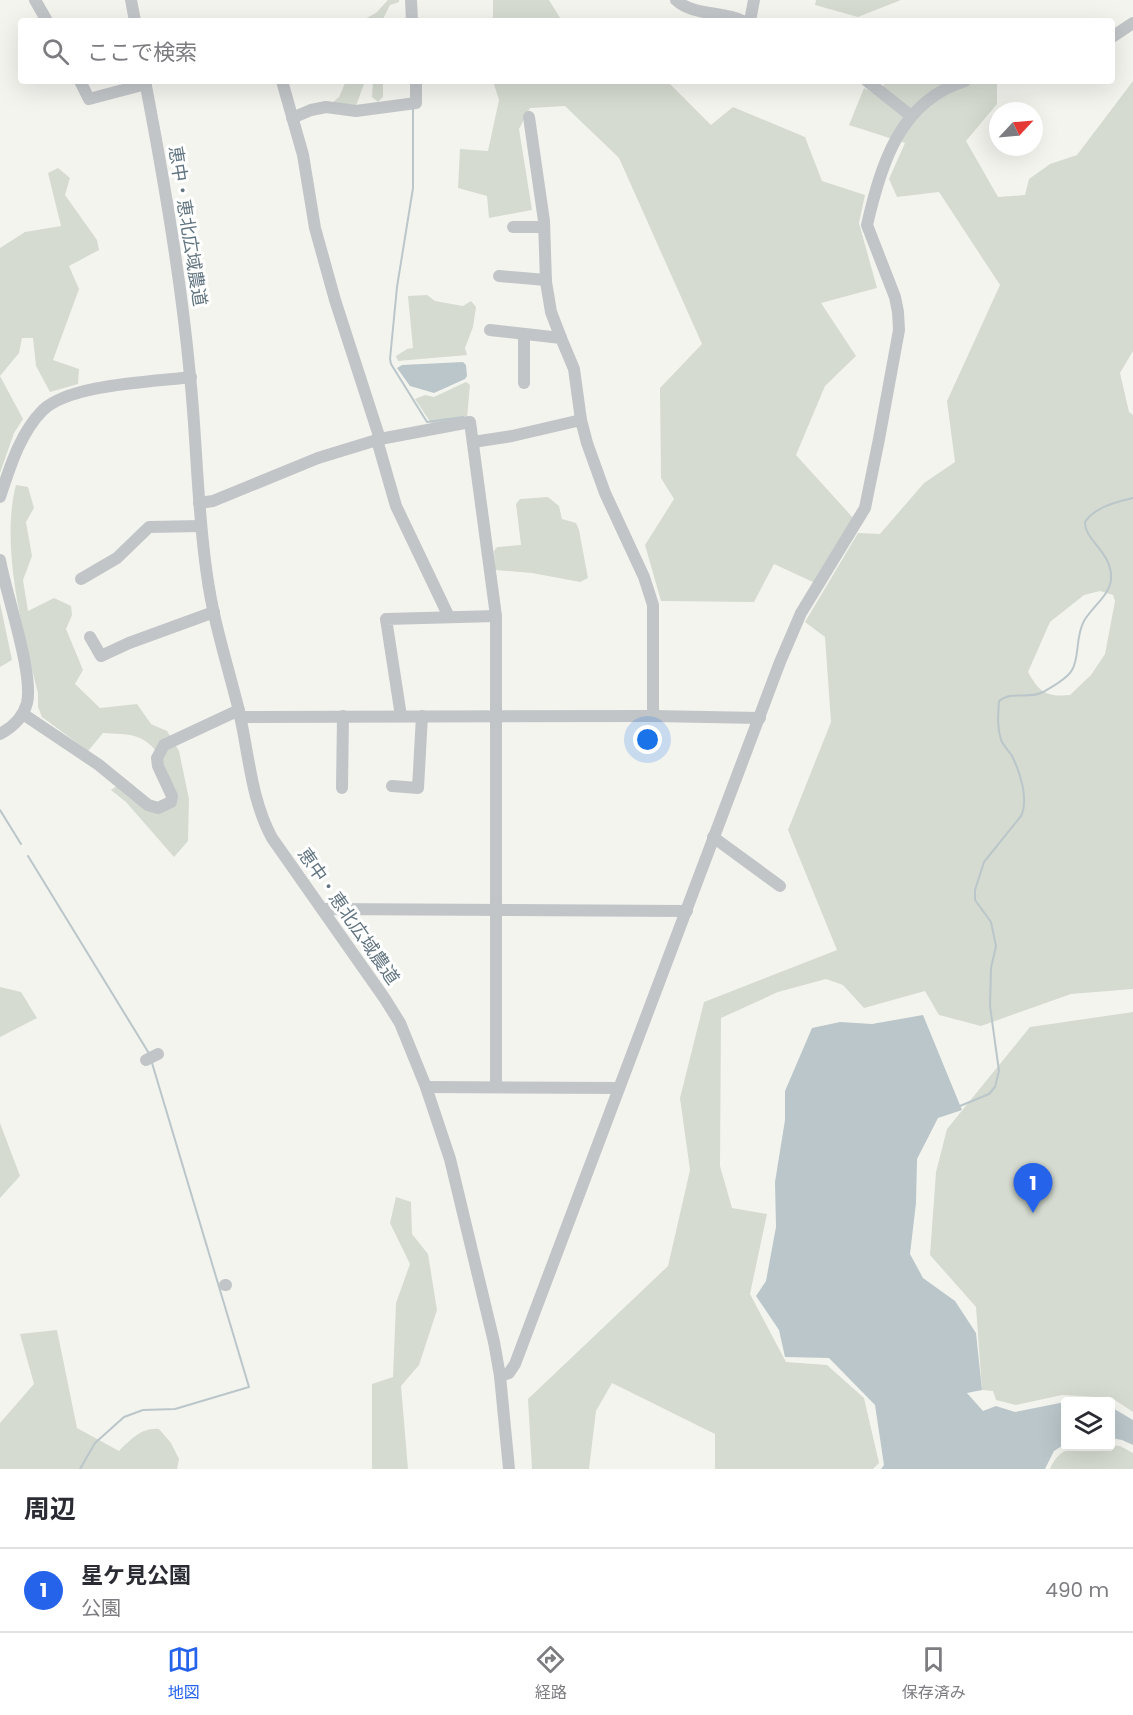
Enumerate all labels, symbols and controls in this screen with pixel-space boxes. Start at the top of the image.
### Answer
search box [18,18,1115,84]
icon: search [39,35,72,68]
text: ここで検索 [87,37,197,68]
north arrow [989,102,1043,156]
street label: 恵中・恵北広域農道 [163,144,213,308]
your location [633,725,662,754]
street label: 恵中・恵北広域農道 [292,842,406,990]
pin: 1 [1014,1164,1052,1213]
map controls [1061,1397,1115,1451]
button: layers [1061,1397,1115,1451]
text: 周辺 [24,1491,76,1527]
text: 星ケ見公園 [81,1560,191,1591]
text: 1 [40,1576,47,1604]
text: 490 m [1045,1576,1109,1604]
text: 公園 [81,1594,121,1622]
tab: 地図 [167,1643,200,1705]
tab: 経路 [534,1643,567,1705]
tab: 保存済み [902,1643,966,1705]

